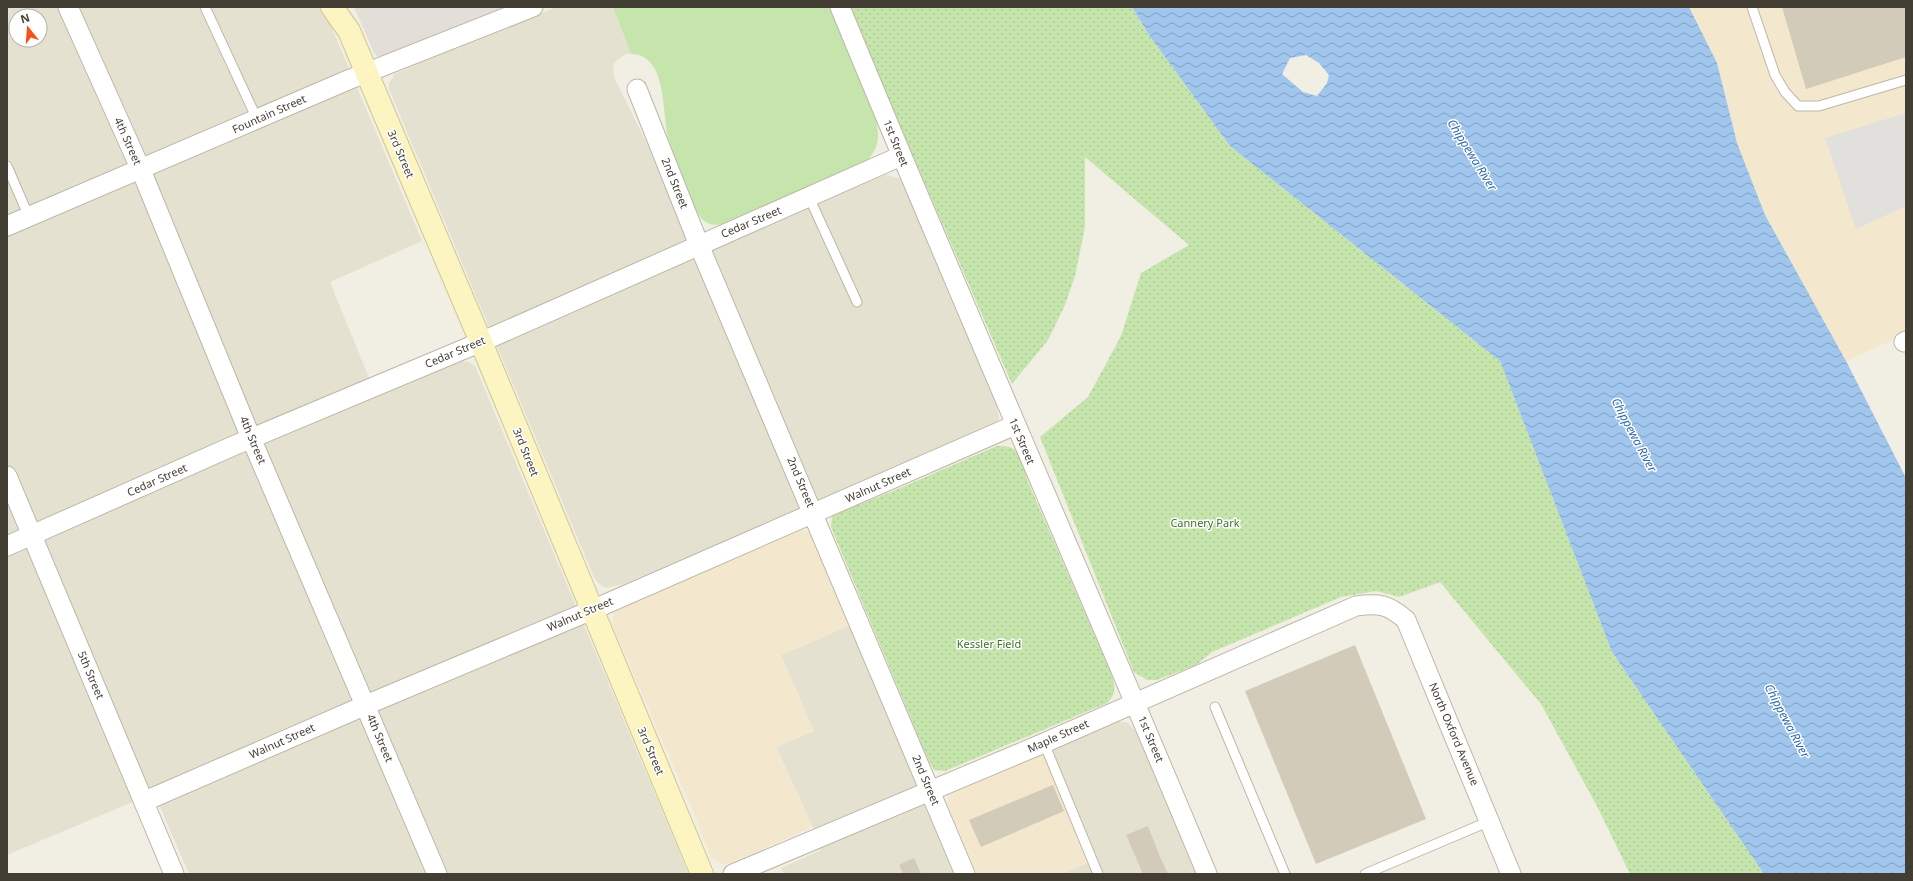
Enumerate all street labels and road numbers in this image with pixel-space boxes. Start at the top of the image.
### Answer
street label: Fountain Street [230,91,308,137]
street label: 4th Street [111,115,146,167]
street label: 1st Street [880,117,913,168]
street label: 3rd Street [385,127,418,180]
street label: 2nd Street [659,155,692,210]
street label: Cedar Street [718,202,783,241]
street label: Cedar Street [422,332,487,371]
street label: 4th Street [237,414,270,466]
street label: 1st Street [1006,415,1039,466]
street label: 3rd Street [510,425,543,478]
street label: 2nd Street [784,454,819,509]
street label: Cedar Street [124,460,189,499]
street label: Walnut Street [843,463,913,506]
street label: Walnut Street [545,593,615,634]
street label: 5th Street [75,649,108,701]
street label: North Oxford Avenue [1426,680,1483,788]
street label: 4th Street [364,712,397,764]
street label: 1st Street [1135,713,1168,764]
street label: Maple Street [1025,715,1091,756]
street label: Walnut Street [247,719,317,762]
street label: 3rd Street [635,724,668,777]
street label: 2nd Street [909,752,944,807]

